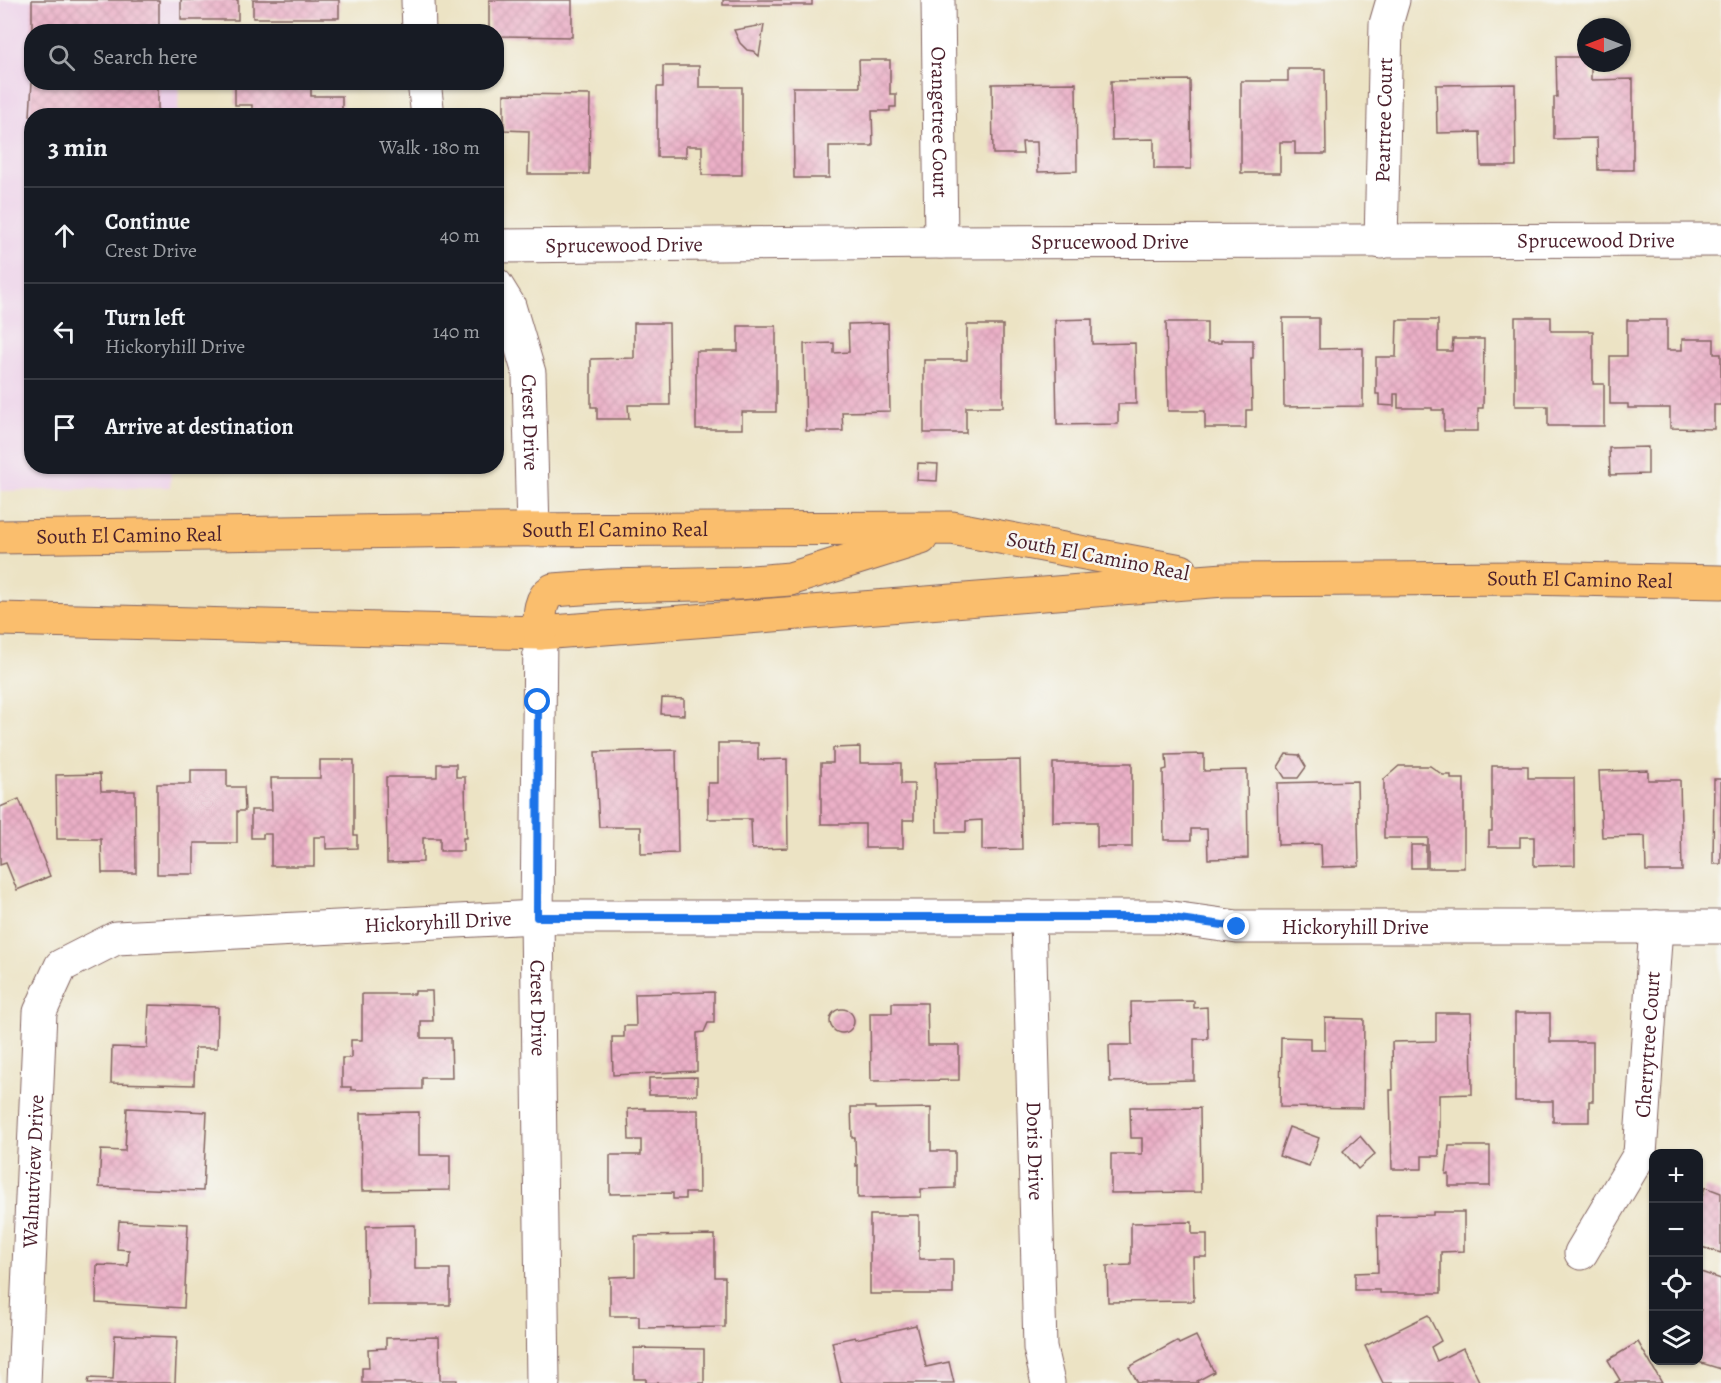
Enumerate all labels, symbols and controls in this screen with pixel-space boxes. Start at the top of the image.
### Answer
north arrow [1577,18,1631,72]
search box [24,24,504,90]
icon: search [45,41,78,74]
text: Search here [93,42,198,72]
street label: Orangetree Court [925,46,954,198]
street label: Peartree Court [1368,57,1399,183]
text: 3 min [48,130,108,165]
text: Walk · 180 m [379,134,480,161]
text: Continue [105,207,190,237]
icon: ahead [48,219,81,252]
text: 40 m [440,222,480,249]
street label: Sprucewood Drive [1517,226,1675,255]
street label: Sprucewood Drive [1031,227,1189,256]
street label: Sprucewood Drive [545,230,703,260]
text: Crest Drive [105,237,197,264]
text: Turn left [105,303,185,333]
icon: left [48,315,81,348]
text: 140 m [433,318,480,345]
text: Hickoryhill Drive [105,333,245,360]
street label: Crest Drive [515,374,545,471]
icon: arrive [48,411,81,444]
text: Arrive at destination [105,412,294,442]
street label: South El Camino Real [522,515,708,544]
street label: South El Camino Real [36,520,222,550]
street label: South El Camino Real [1004,525,1192,587]
street label: South El Camino Real [1487,564,1673,595]
route start [524,688,550,714]
street label: Hickoryhill Drive [364,904,512,940]
route end [1223,913,1249,939]
street label: Hickoryhill Drive [1281,913,1429,941]
street label: Crest Drive [524,959,553,1057]
street label: Cherrytree Court [1629,970,1667,1119]
street label: Walnutview Drive [16,1094,50,1250]
street label: Doris Drive [1020,1101,1050,1201]
map controls [1649,1149,1703,1365]
button: + [1649,1149,1703,1203]
button: − [1649,1203,1703,1257]
button: locate [1649,1257,1703,1311]
button: layers [1649,1311,1703,1365]

